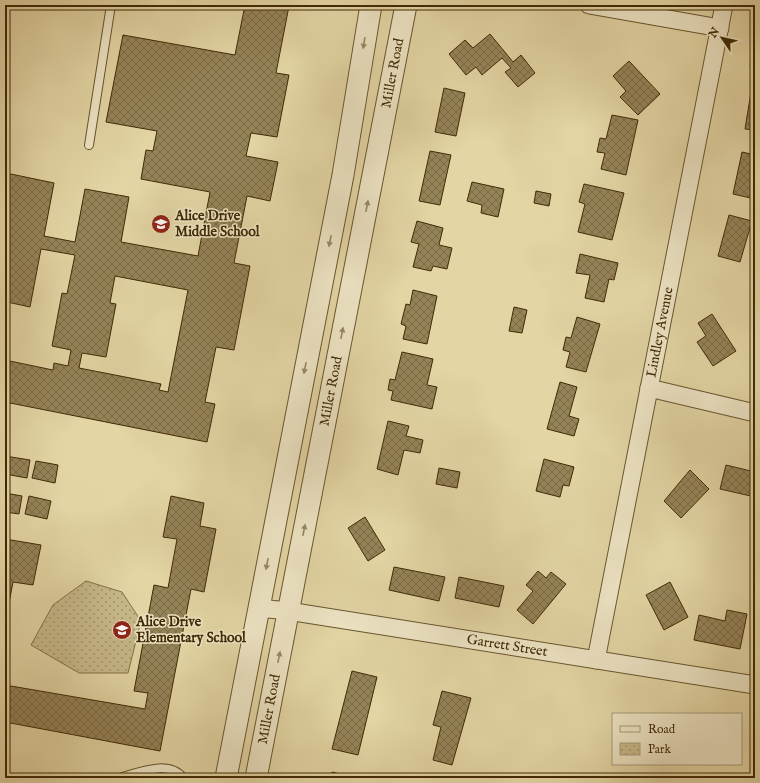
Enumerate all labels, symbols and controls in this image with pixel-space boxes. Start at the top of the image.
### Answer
north arrow [702,18,742,58]
text: N [706,25,723,42]
street label: Miller Road [377,36,408,110]
one-way arrow [361,37,367,50]
one-way arrow [364,200,370,212]
place label: Alice Drive Middle School [174,207,261,241]
school or university icon: Alice Drive Middle School [150,213,172,235]
one-way arrow [327,234,333,247]
street label: Lindley Avenue [642,285,678,379]
one-way arrow [339,327,345,339]
street label: Miller Road [315,354,347,428]
one-way arrow [302,362,308,374]
one-way arrow [301,524,307,536]
one-way arrow [264,558,270,571]
place label: Alice Drive Elementary School [135,613,247,647]
school or university icon: Alice Drive Elementary School [111,619,133,641]
street label: Garrett Street [465,630,549,661]
one-way arrow [276,651,282,663]
street label: Miller Road [254,672,285,746]
legend [612,713,742,765]
text: Road [648,722,676,737]
text: Park [648,742,671,757]

